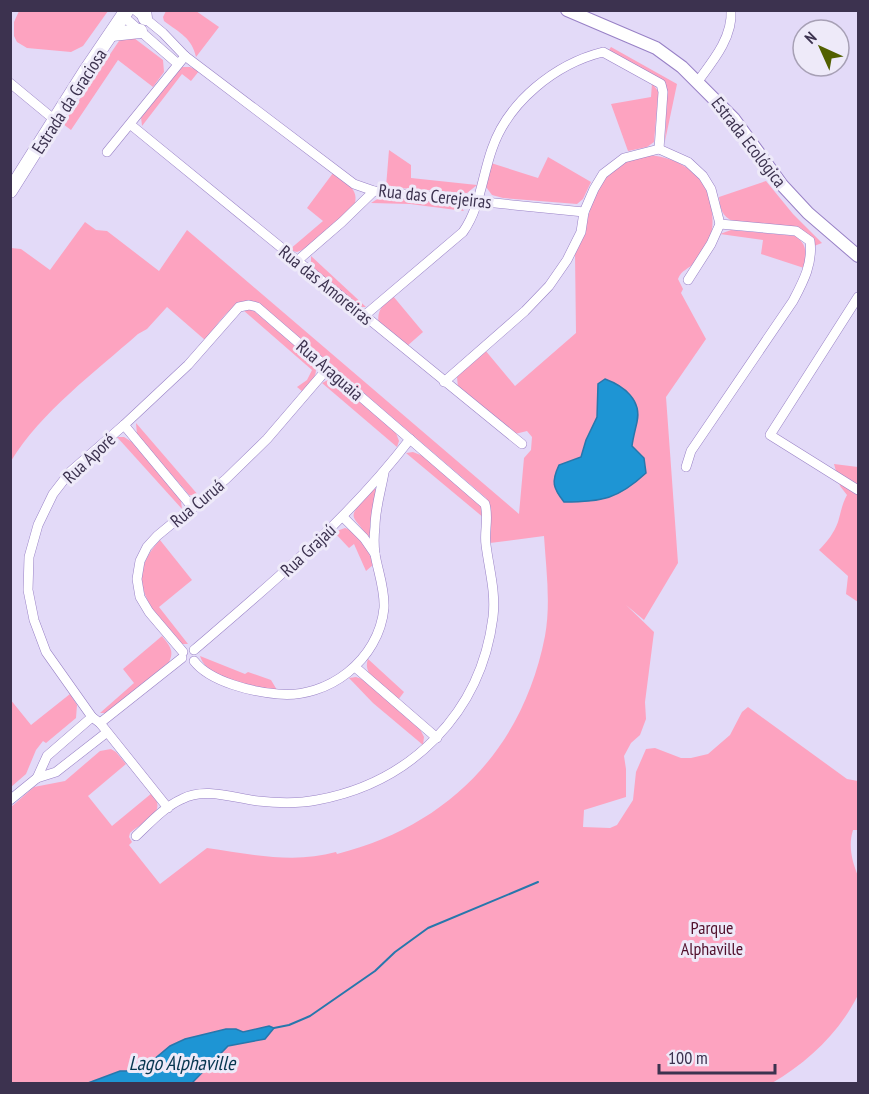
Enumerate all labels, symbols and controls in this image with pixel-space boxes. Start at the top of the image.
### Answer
north arrow [791,18,851,78]
text: N [800,27,821,48]
street label: Estrada da Graciosa [26,44,112,158]
street label: Estrada Ecológica [707,92,791,192]
street label: Rua das Cerejeiras [377,179,493,213]
street label: Rua das Amoreiras [274,240,378,330]
street label: Rua Araguaia [292,335,368,405]
street label: Rua Aporé [58,428,120,488]
street label: Rua Curuá [165,474,229,532]
street label: Rua Grajaú [276,519,340,581]
park label: Parque Alphaville [681,916,743,960]
scale bar [659,1037,774,1075]
text: 100 m [668,1046,708,1069]
water label: Lago Alphaville [129,1050,237,1076]

